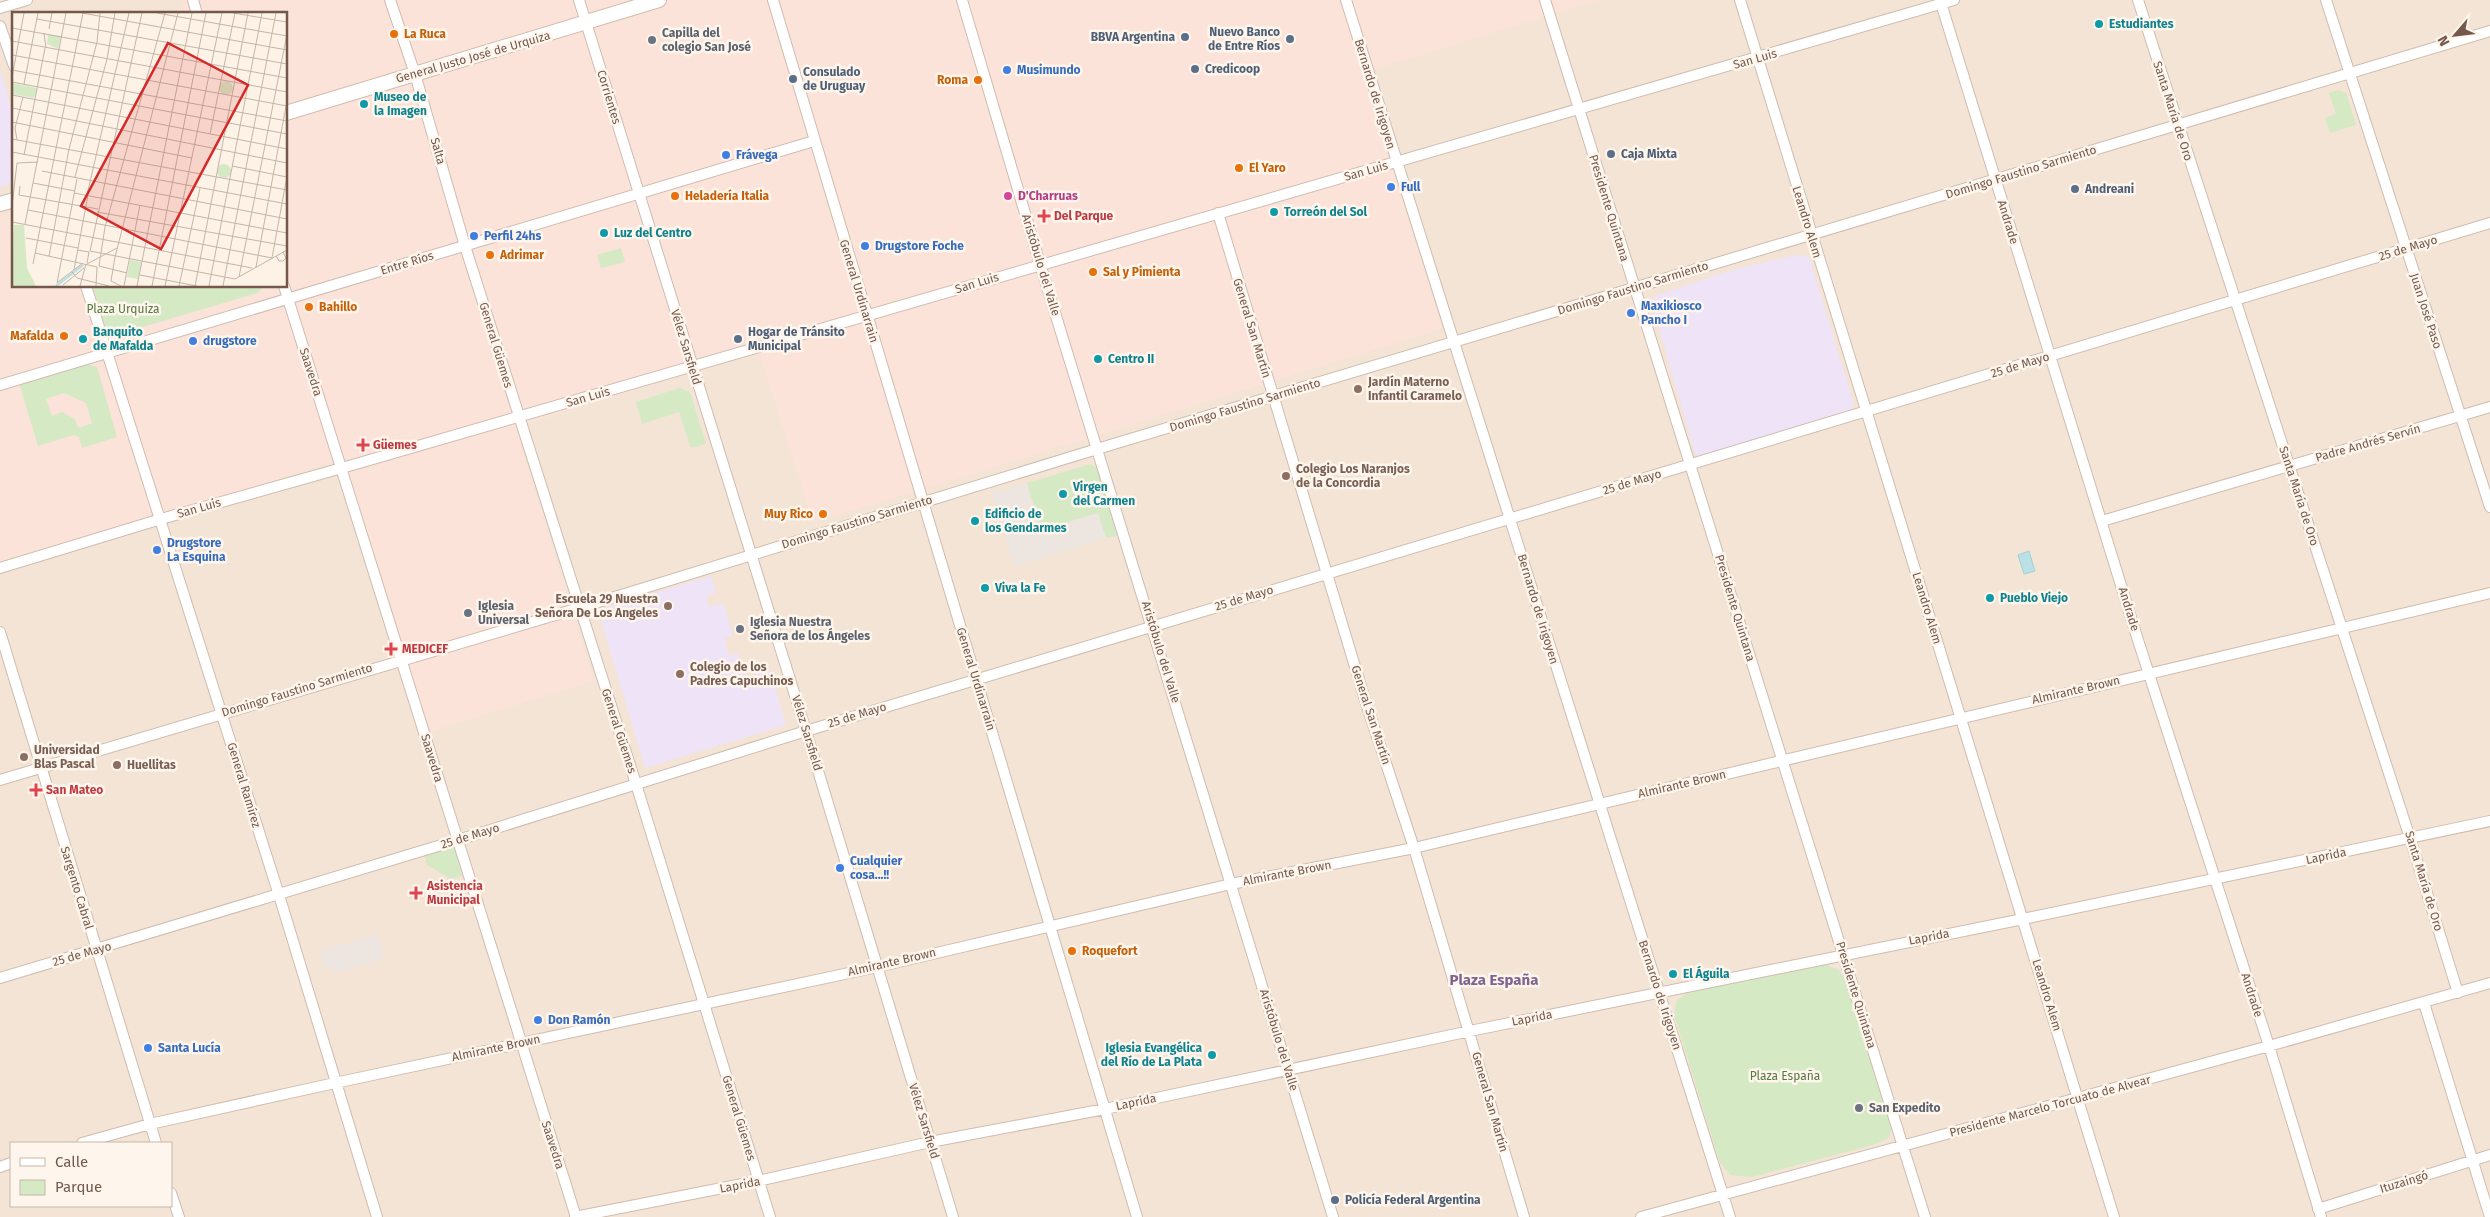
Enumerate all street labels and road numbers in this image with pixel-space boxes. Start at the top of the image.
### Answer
street label: General Justo José de Urquiza [394,28,552,86]
street label: Bernardo de Irigoyen [1352,37,1398,151]
street label: San Luis [1731,46,1779,72]
street label: Santa María de Oro [2150,59,2196,163]
street label: Corrientes [594,68,624,126]
street label: Salta [428,136,448,166]
street label: Domingo Faustino Sarmiento [1944,142,2098,202]
street label: Presidente Quintana [1586,153,1632,263]
street label: San Luis [1342,158,1390,184]
street label: Leandro Alem [1789,184,1825,260]
street label: Andrade [1995,198,2021,246]
street label: Aristóbulo del Valle [1019,212,1063,318]
street label: 25 de Mayo [2377,232,2439,264]
street label: General Urdinarrain [837,238,881,344]
street label: Entre Ríos [379,248,436,278]
street label: Domingo Faustino Sarmiento [1556,258,1710,318]
street label: San Luis [953,270,1001,296]
street label: Juan José Paso [2407,271,2445,351]
street label: General San Martín [1230,276,1274,380]
street label: General Güemes [476,301,516,390]
street label: Vélez Sarsfield [668,307,704,387]
street label: Saavedra [297,346,325,398]
street label: 25 de Mayo [1989,349,2051,381]
street label: Domingo Faustino Sarmiento [1168,375,1322,435]
street label: San Luis [564,384,612,410]
street label: Padre Andrés Servín [2314,421,2422,465]
street label: Santa María de Oro [2276,444,2322,548]
street label: 25 de Mayo [1601,466,1663,498]
street label: Domingo Faustino Sarmiento [780,492,934,552]
street label: San Luis [175,495,223,521]
street label: Bernardo de Irigoyen [1515,552,1561,666]
street label: Presidente Quintana [1712,553,1758,663]
street label: Leandro Alem [1909,570,1945,646]
street label: 25 de Mayo [1213,582,1275,614]
street label: Andrade [2116,585,2142,633]
street label: Aristóbulo del Valle [1139,599,1183,705]
street label: General Urdinarrain [954,626,998,732]
street label: Domingo Faustino Sarmiento [220,660,374,720]
street label: General San Martín [1348,664,1394,766]
street label: Almirante Brown [2031,673,2121,707]
street label: General Güemes [599,687,639,776]
street label: Vélez Sarsfield [789,693,825,773]
street label: 25 de Mayo [826,699,888,731]
street label: Saavedra [418,732,446,784]
street label: General Ramírez [224,741,264,829]
street label: Almirante Brown [1637,767,1727,801]
street label: 25 de Mayo [439,820,501,852]
street label: Santa María de Oro [2402,829,2446,933]
street label: Sargento Cabral [58,845,96,932]
street label: Laprida [2304,845,2348,867]
street label: Almirante Brown [1242,858,1332,888]
street label: Laprida [1907,926,1951,948]
street label: Bernardo de Irigoyen [1636,938,1684,1052]
street label: 25 de Mayo [51,939,113,969]
street label: Presidente Quintana [1833,940,1879,1050]
street label: Almirante Brown [847,945,937,979]
street label: Leandro Alem [2029,957,2065,1033]
street label: Andrade [2238,971,2266,1019]
street label: Aristóbulo del Valle [1257,987,1301,1093]
street label: Laprida [1510,1007,1554,1029]
street label: Almirante Brown [451,1032,541,1064]
street label: General San Martín [1469,1050,1511,1154]
street label: Presidente Marcelo Torcuato de Alvear [1948,1072,2153,1140]
street label: General Güemes [719,1074,759,1163]
street label: Vélez Sarsfield [906,1081,942,1161]
street label: Laprida [1114,1091,1158,1113]
street label: Saavedra [539,1119,567,1171]
street label: Ituzaingó [2378,1168,2430,1196]
street label: Laprida [718,1174,762,1196]

